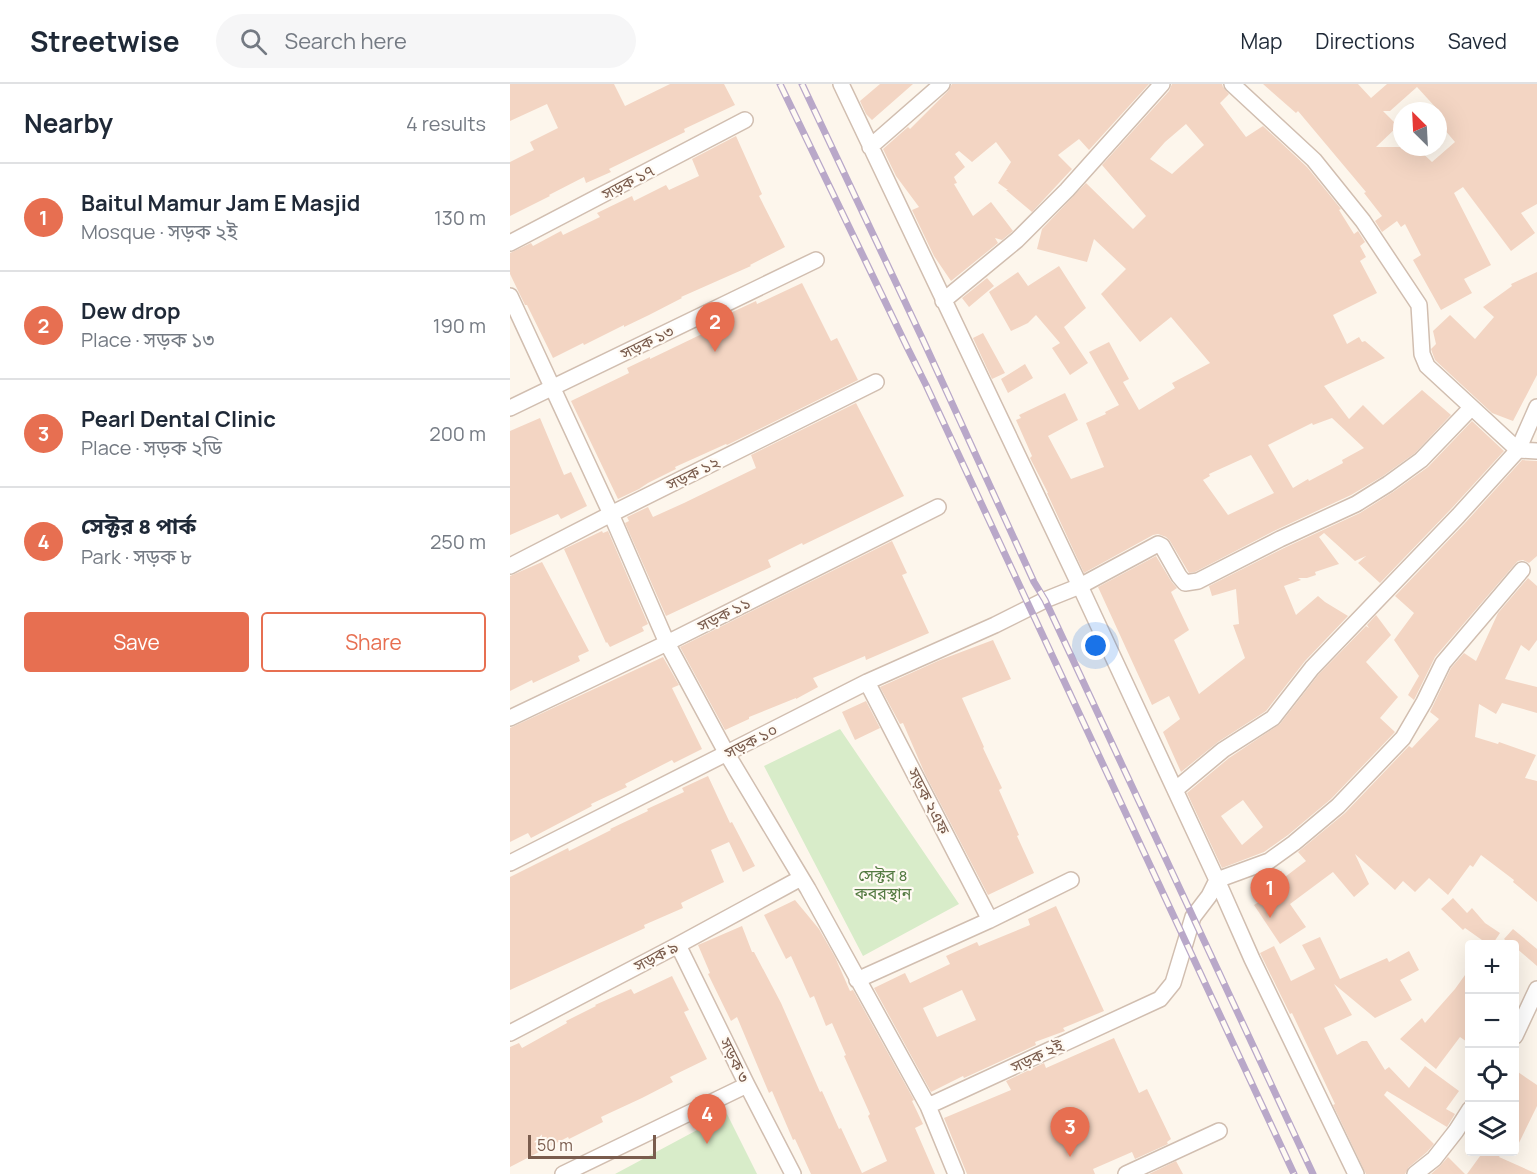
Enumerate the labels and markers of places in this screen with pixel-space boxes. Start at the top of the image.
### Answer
pin: 2 [696,302,734,352]
pin: 1 [1250,868,1290,918]
pin: 4 [688,1094,726,1144]
pin: 3 [1050,1108,1090,1157]

